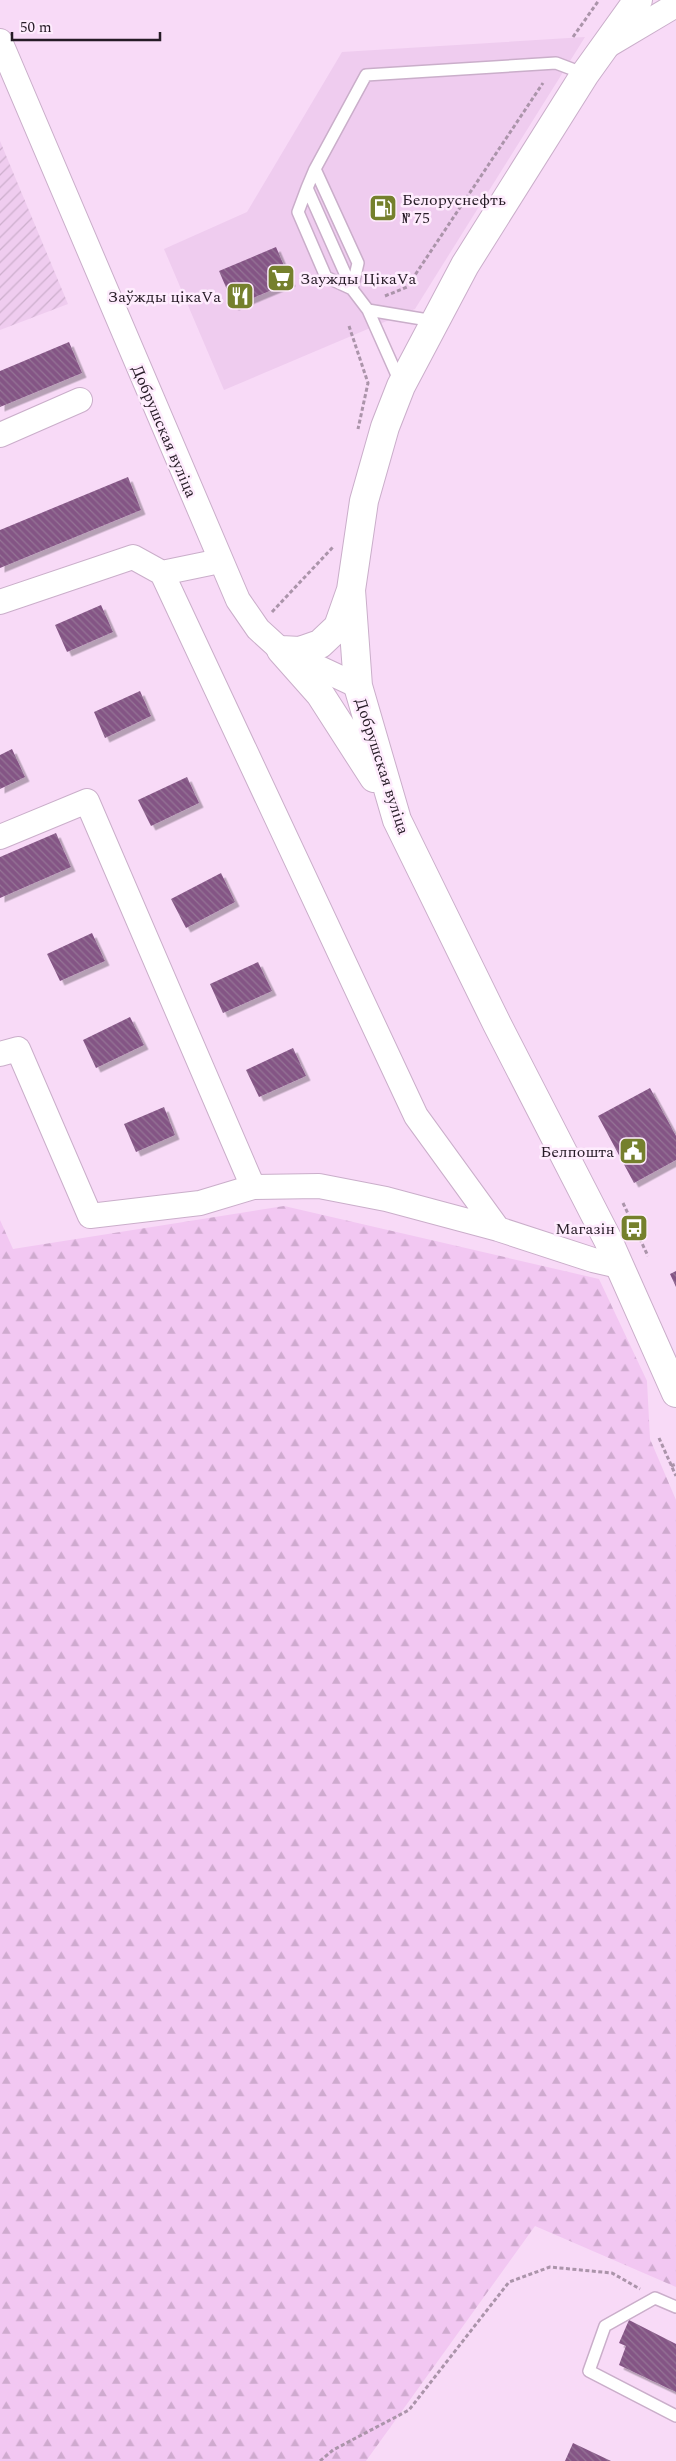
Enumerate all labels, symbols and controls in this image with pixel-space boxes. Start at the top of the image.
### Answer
scale bar [12,10,160,42]
text: 50 m [20,16,52,39]
place label: Белоруснефть № 75 [402,188,506,230]
fuel station icon: Белоруснефть № 75 [368,193,398,223]
supermarket icon: Заужды ЦікаVа [266,263,296,293]
place label: Заужды ЦікаVа [300,267,417,291]
restaurant icon: Заўжды цікаVа [225,281,255,311]
place label: Заўжды цікаVа [108,285,221,309]
street label: Добрушская вуліца [125,361,203,502]
street label: Добрушская вуліца [349,695,415,838]
public building icon: Белпошта [618,1136,648,1166]
place label: Белпошта [540,1140,614,1164]
bus stop icon: Магазін [619,1213,649,1243]
place label: Магазін [555,1217,615,1241]

